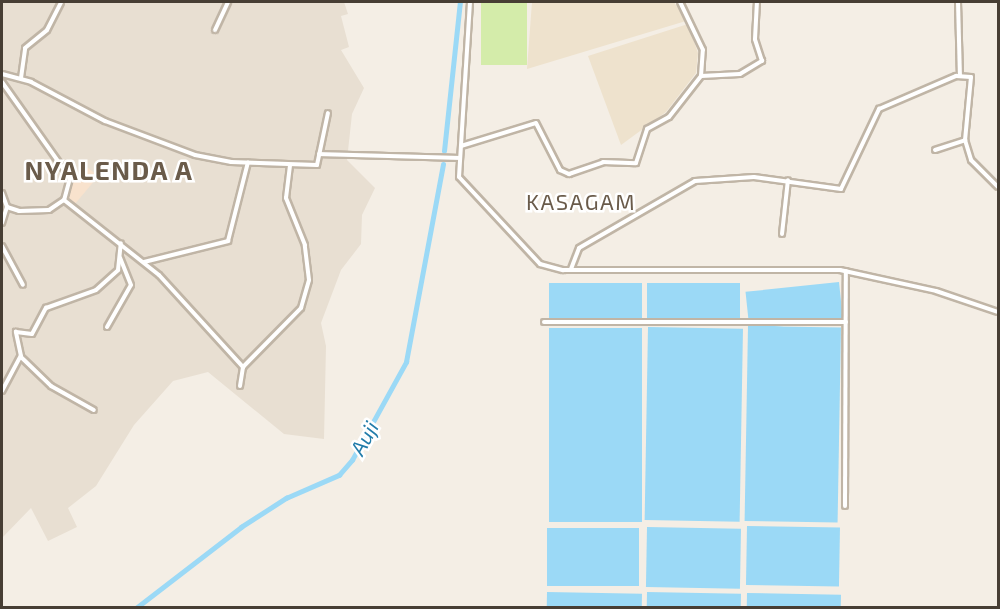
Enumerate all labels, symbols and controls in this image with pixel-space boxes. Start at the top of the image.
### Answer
district label: NYALENDA A [24,154,194,186]
district label: KASAGAM [526,189,636,215]
water label: Auji [344,416,384,460]

